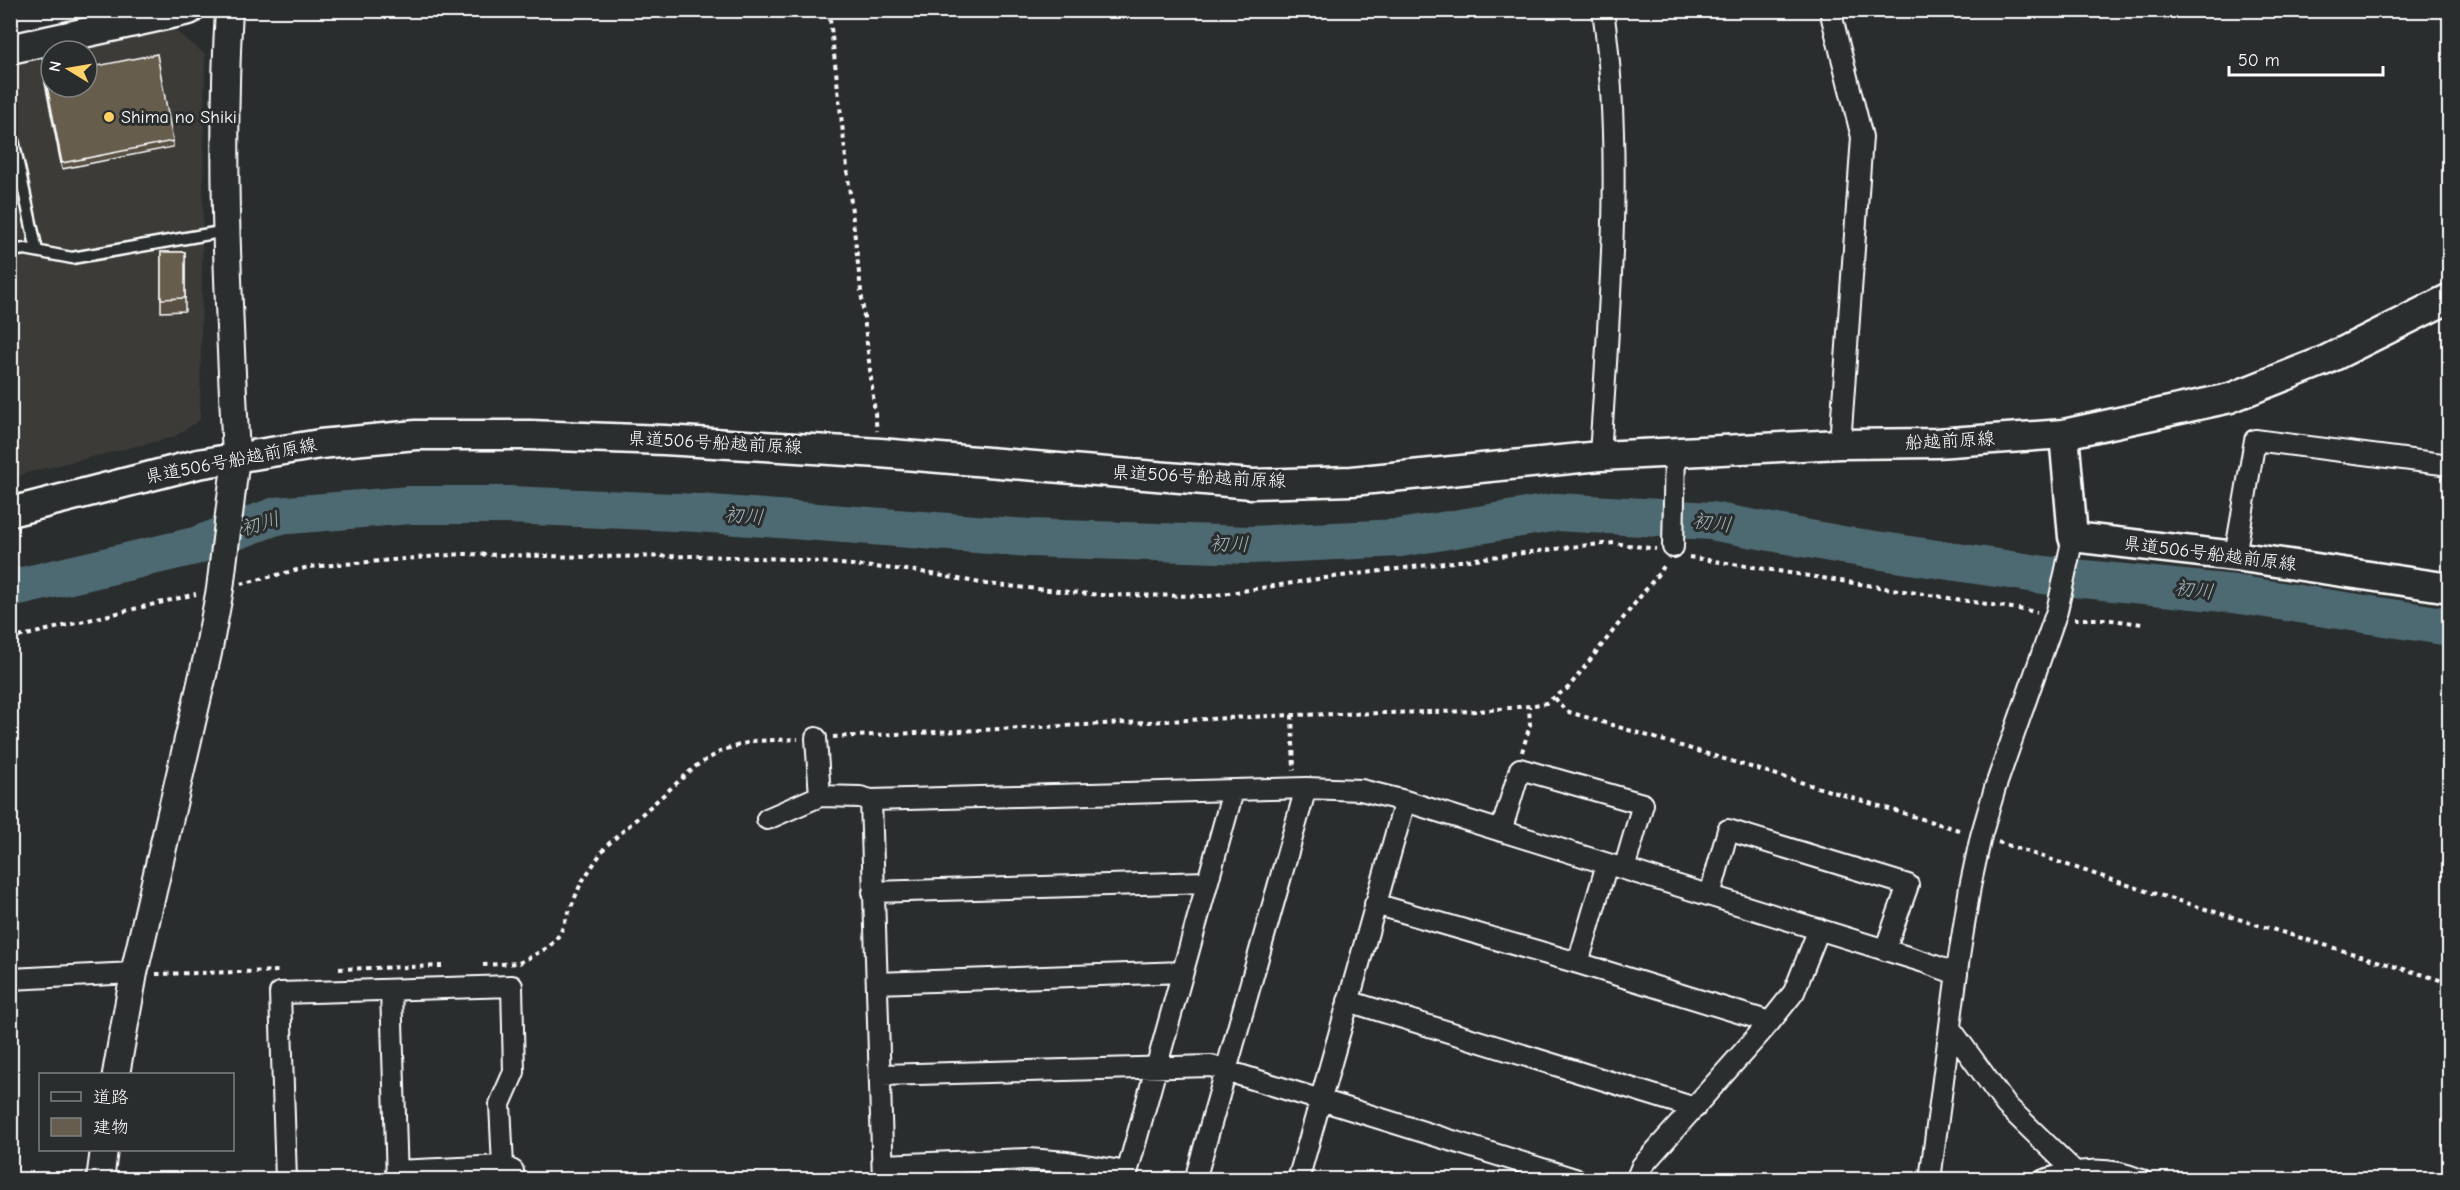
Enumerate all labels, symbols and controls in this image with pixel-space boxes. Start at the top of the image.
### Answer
north arrow [39,39,99,99]
scale bar [2229,39,2384,77]
text: 50 m [2238,50,2280,71]
text: N [45,59,65,73]
place label: Shima no Shiki [121,107,237,128]
marker: Shima no Shiki [102,110,116,124]
street label: 県道506号船越前原線 [627,428,803,458]
street label: 船越前原線 [1905,428,1995,454]
street label: 県道506号船越前原線 [143,434,319,488]
street label: 県道506号船越前原線 [1111,462,1287,492]
water label: 初川 [723,503,765,529]
water label: 初川 [238,507,282,541]
water label: 初川 [1691,509,1733,537]
water label: 初川 [1209,532,1249,556]
street label: 県道506号船越前原線 [2122,533,2298,575]
water label: 初川 [2173,576,2215,604]
legend [39,1073,234,1151]
text: 道路 [93,1087,129,1108]
text: 建物 [93,1117,129,1138]

